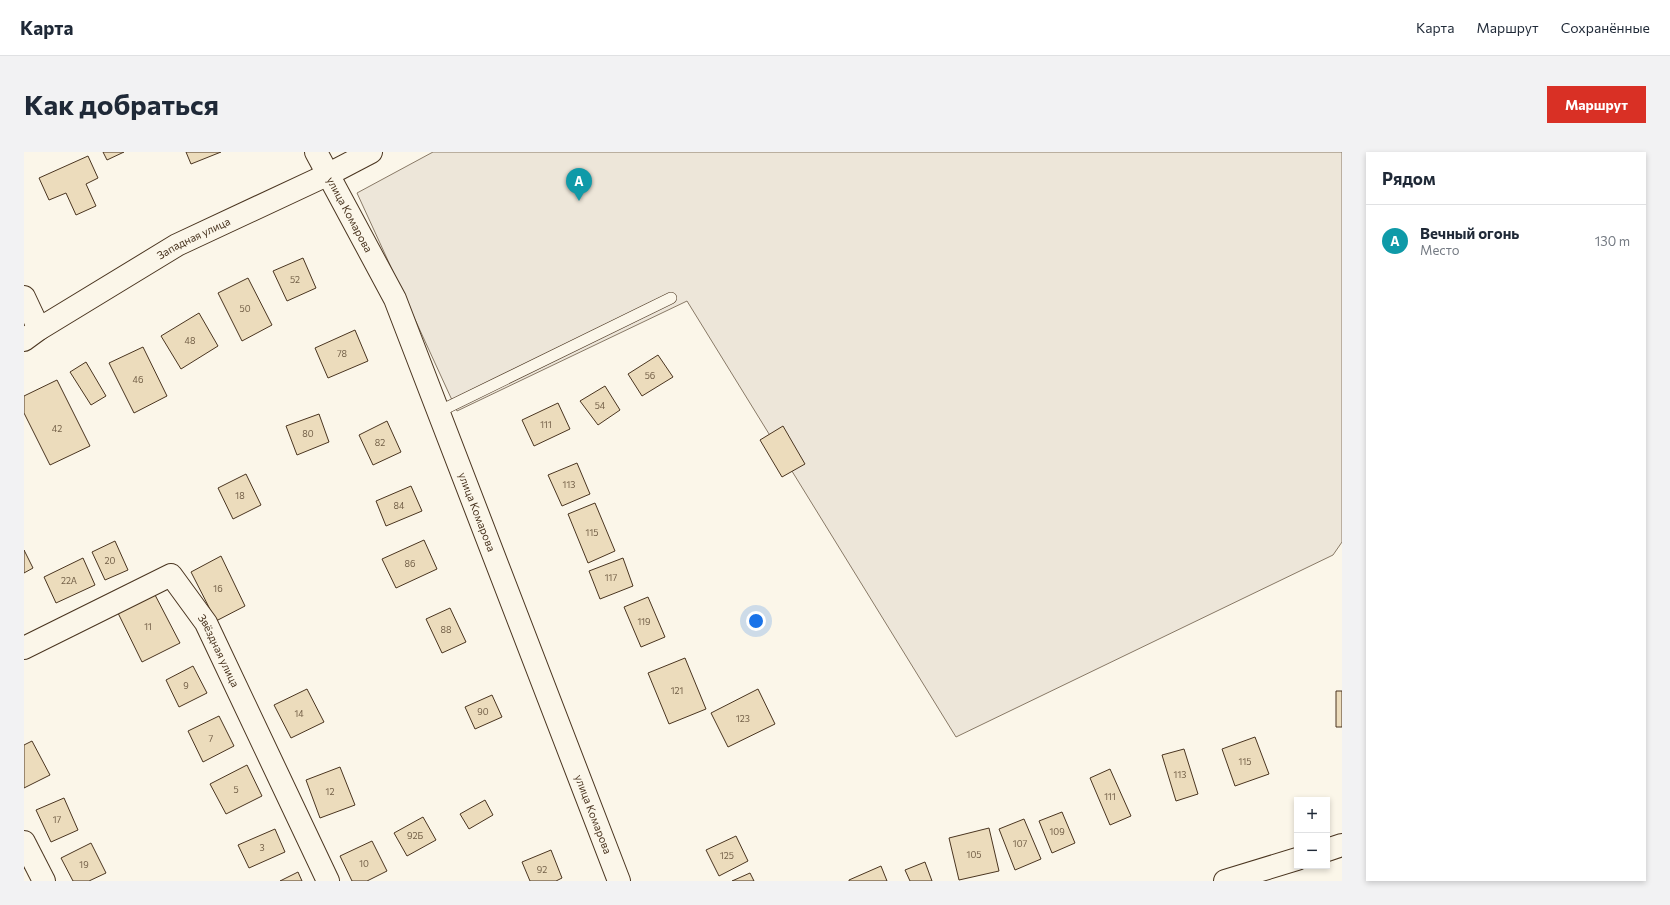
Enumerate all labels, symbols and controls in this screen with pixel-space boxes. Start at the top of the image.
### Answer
text: Карта [20,16,73,39]
text: Карта [1416,19,1454,36]
text: Маршрут [1476,19,1539,36]
text: Сохранённые [1561,19,1650,36]
button: Маршрут [1547,86,1646,123]
text: Как добраться [24,87,219,121]
pin: A [566,168,592,201]
text: Рядом [1382,168,1436,189]
street label: улица Комарова [324,174,376,254]
street label: Западная улица [154,214,232,262]
text: Вечный огонь [1420,224,1519,242]
text: A [1390,233,1400,249]
text: 130 m [1595,233,1630,249]
text: Место [1420,242,1460,258]
house number: 52 [290,274,300,285]
house number: 50 [239,303,251,314]
house number: 48 [185,335,195,346]
house number: 78 [337,348,347,359]
house number: 56 [645,370,655,381]
house number: 46 [133,374,143,385]
house number: 54 [595,400,606,411]
house number: 111 [540,419,552,430]
house number: 42 [52,423,62,434]
house number: 80 [302,428,314,439]
house number: 82 [375,437,385,448]
street label: улица Комарова [456,470,499,553]
house number: 113 [563,479,575,490]
house number: 18 [235,490,245,501]
house number: 84 [394,500,405,511]
house number: 115 [586,527,598,538]
house number: 20 [105,555,116,566]
house number: 86 [405,558,415,569]
house number: 117 [605,572,617,583]
house number: 22А [61,575,77,586]
house number: 16 [213,583,223,594]
street label: Звёздная улица [196,611,242,689]
your location [746,611,766,631]
house number: 119 [637,616,651,627]
house number: 11 [144,621,152,632]
house number: 88 [441,624,451,635]
house number: 9 [183,680,189,691]
house number: 121 [671,685,683,696]
house number: 90 [477,706,489,717]
house number: 14 [294,708,304,719]
house number: 123 [736,713,750,724]
house number: 7 [209,733,214,744]
house number: 115 [1239,756,1251,767]
house number: 113 [1174,769,1186,780]
street label: улица Комарова [573,773,615,856]
house number: 5 [233,784,239,795]
house number: 12 [326,786,334,797]
house number: 111 [1104,791,1116,802]
map controls [1294,797,1330,869]
button: + [1294,797,1330,833]
house number: 17 [53,814,62,825]
house number: 109 [1049,826,1065,837]
house number: 92Б [407,830,423,841]
button: − [1294,833,1330,869]
house number: 107 [1013,838,1027,849]
house number: 3 [259,842,265,853]
house number: 105 [967,849,981,860]
house number: 125 [720,850,734,861]
house number: 10 [359,858,369,869]
house number: 19 [79,859,89,870]
house number: 92 [537,864,547,875]

